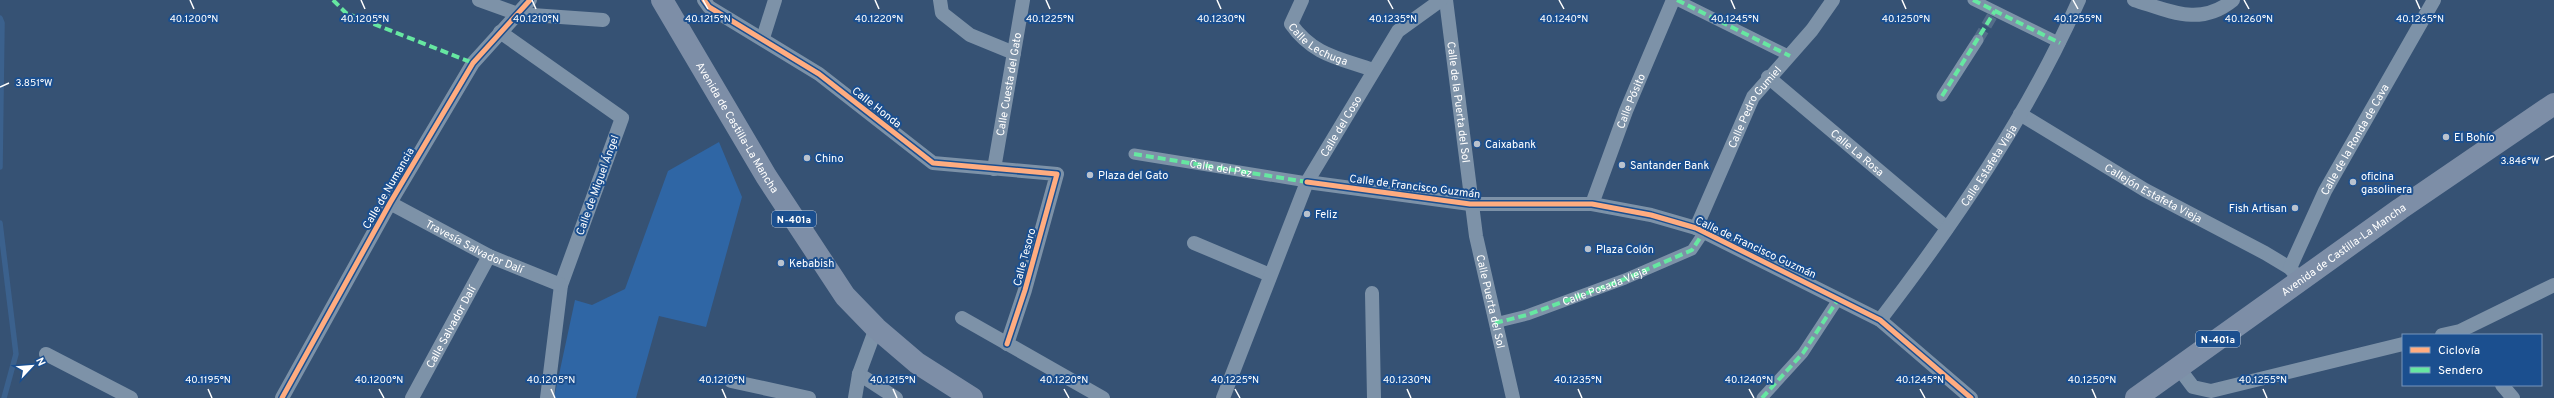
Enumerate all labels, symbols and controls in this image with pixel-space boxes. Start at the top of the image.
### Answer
text: 40.1200°N [170,13,218,26]
text: 40.1205°N [341,13,389,26]
text: 40.1210°N [513,13,559,26]
text: 40.1215°N [685,13,731,26]
text: 40.1220°N [855,13,903,26]
text: 40.1225°N [1026,13,1074,26]
text: 40.1230°N [1197,13,1245,26]
text: 40.1235°N [1369,13,1417,26]
text: 40.1240°N [1540,13,1588,26]
text: 40.1245°N [1711,13,1759,26]
text: 40.1250°N [1882,13,1930,26]
text: 40.1255°N [2054,13,2102,26]
text: 40.1260°N [2225,13,2273,26]
text: 40.1265°N [2396,13,2444,26]
street label: Calle Lechuga [1285,20,1350,69]
street label: Calle Cuesta del Gato [994,32,1025,137]
street label: Calle de la Puerta del Sol [1443,41,1473,164]
street label: Avenida de Castilla-La Mancha [692,60,781,196]
street label: Calle Pedro Gumiel [1726,64,1785,151]
street label: Calle Pósito [1614,72,1649,131]
text: 3.851°W [16,77,52,90]
street label: Calle de la Ronda de Cava [2318,81,2393,198]
street label: Calle Honda [849,84,904,132]
street label: Calle del Coso [1318,93,1365,160]
street label: Calle Estafeta Vieja [1958,122,2021,210]
street label: Calle La Rosa [1827,127,1887,180]
place label: El Bohío [2454,131,2495,145]
marker: El Bohío [2441,132,2451,142]
street label: Calle de Miguel Ángel [572,133,623,237]
place label: Caixabank [1485,138,1536,152]
marker: Caixabank [1472,139,1482,149]
street label: Calle de Numancia [360,145,418,232]
place label: Chino [815,152,844,166]
marker: Chino [802,153,812,163]
text: 3.846°W [2500,155,2540,168]
street label: Calle del Pez [1188,157,1253,181]
place label: Santander Bank [1630,159,1709,173]
marker: Santander Bank [1617,160,1627,170]
street label: Callejón Estafeta Vieja [2102,161,2204,227]
place label: Plaza del Gato [1098,169,1168,183]
marker: Plaza del Gato [1085,170,1095,180]
place label: oficina gasolinera [2361,170,2412,197]
street label: Calle de Francisco Guzmán [1349,172,1481,202]
marker: oficina gasolinera [2348,177,2358,187]
street label: Avenida de Castilla-La Mancha [2279,201,2409,300]
place label: Fish Artisan [2229,202,2287,216]
marker: Fish Artisan [2290,203,2300,213]
place label: Feliz [1315,208,1337,222]
marker: Feliz [1302,209,1312,219]
road number: N-401a [772,211,816,227]
street label: Calle de Francisco Guzmán [1693,214,1818,282]
street label: Travesía Salvador Dalí [423,217,526,278]
street label: Calle Tesoro [1011,227,1039,288]
place label: Plaza Colón [1596,243,1654,257]
marker: Plaza Colón [1583,244,1593,254]
street label: Calle Puerta del Sol [1472,253,1507,350]
place label: Kebabish [789,257,834,271]
marker: Kebabish [776,258,786,268]
street label: Calle Posada Vieja [1561,264,1650,309]
street label: Calle Salvador Dalí [423,283,480,371]
road number: N-401a [2196,331,2240,347]
legend [2402,334,2542,386]
text: Ciclovía [2438,343,2480,359]
north arrow [12,346,52,386]
text: N [32,355,48,369]
text: Sendero [2438,363,2483,379]
text: 40.1195°N [185,374,231,387]
text: 40.1200°N [355,374,403,387]
text: 40.1205°N [527,374,575,387]
text: 40.1210°N [699,374,745,387]
text: 40.1215°N [870,374,916,387]
text: 40.1220°N [1040,374,1088,387]
text: 40.1225°N [1211,374,1259,387]
text: 40.1230°N [1383,374,1431,387]
text: 40.1235°N [1554,374,1602,387]
text: 40.1240°N [1725,374,1773,387]
text: 40.1245°N [1896,374,1944,387]
text: 40.1250°N [2068,374,2116,387]
text: 40.1255°N [2239,374,2287,387]

